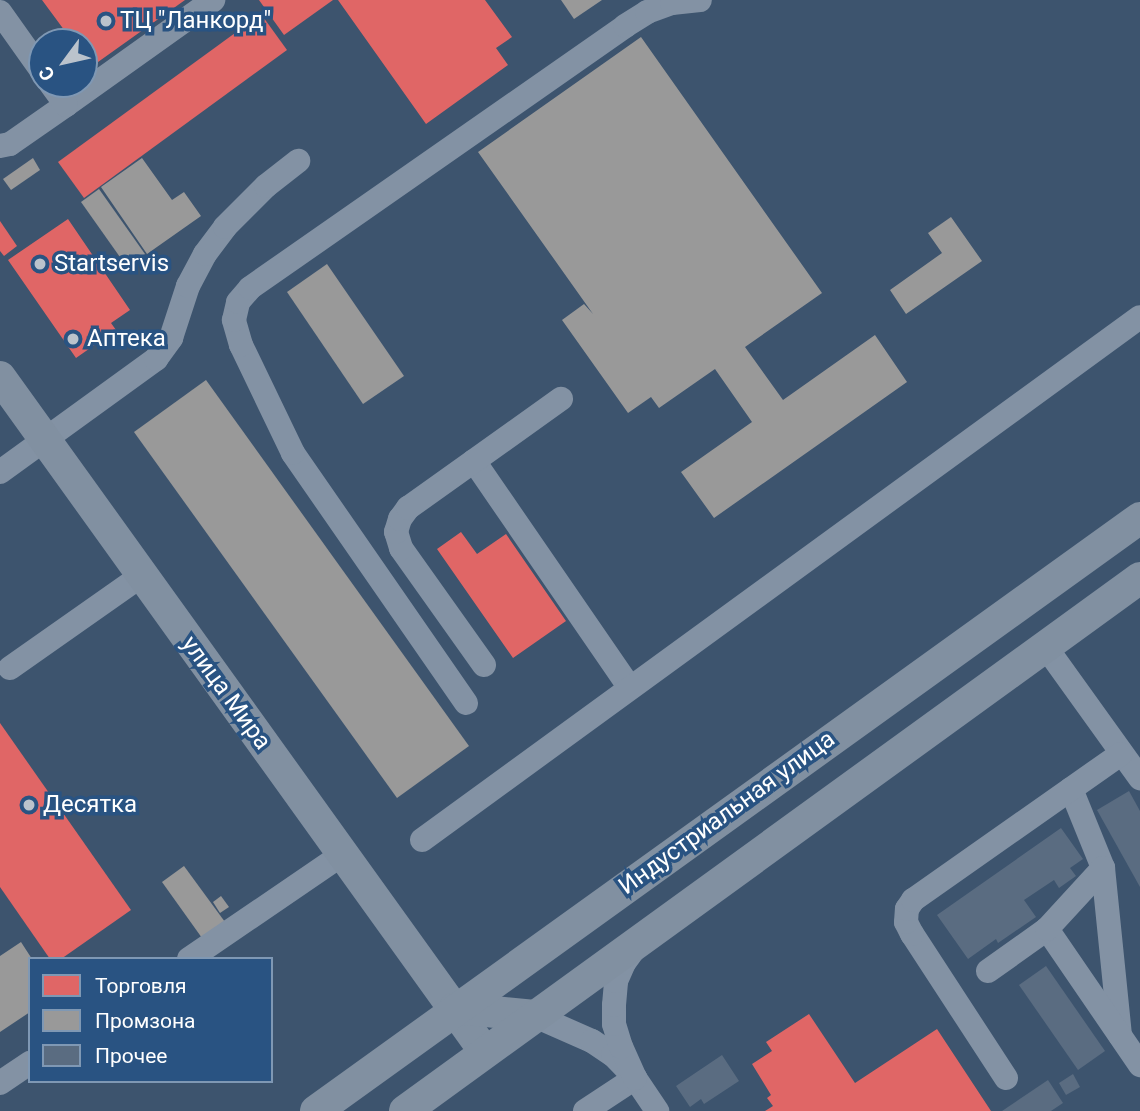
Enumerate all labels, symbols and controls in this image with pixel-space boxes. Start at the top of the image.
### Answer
place label: ТЦ "Ланкорд" [120,7,271,35]
marker: ТЦ "Ланкорд" [98,13,114,29]
north arrow [28,28,98,98]
text: С [34,62,60,85]
place label: Startservis [54,250,169,278]
marker: Startservis [32,256,48,272]
place label: Аптека [87,325,166,353]
marker: Аптека [65,331,81,347]
street label: улица Мира [175,631,277,755]
street label: Индустриальная улица [613,725,841,901]
place label: Десятка [43,791,137,819]
marker: Десятка [21,797,37,813]
legend [28,957,273,1083]
text: Торговля [95,974,187,998]
text: Промзона [95,1009,196,1033]
text: Прочее [95,1044,167,1068]

